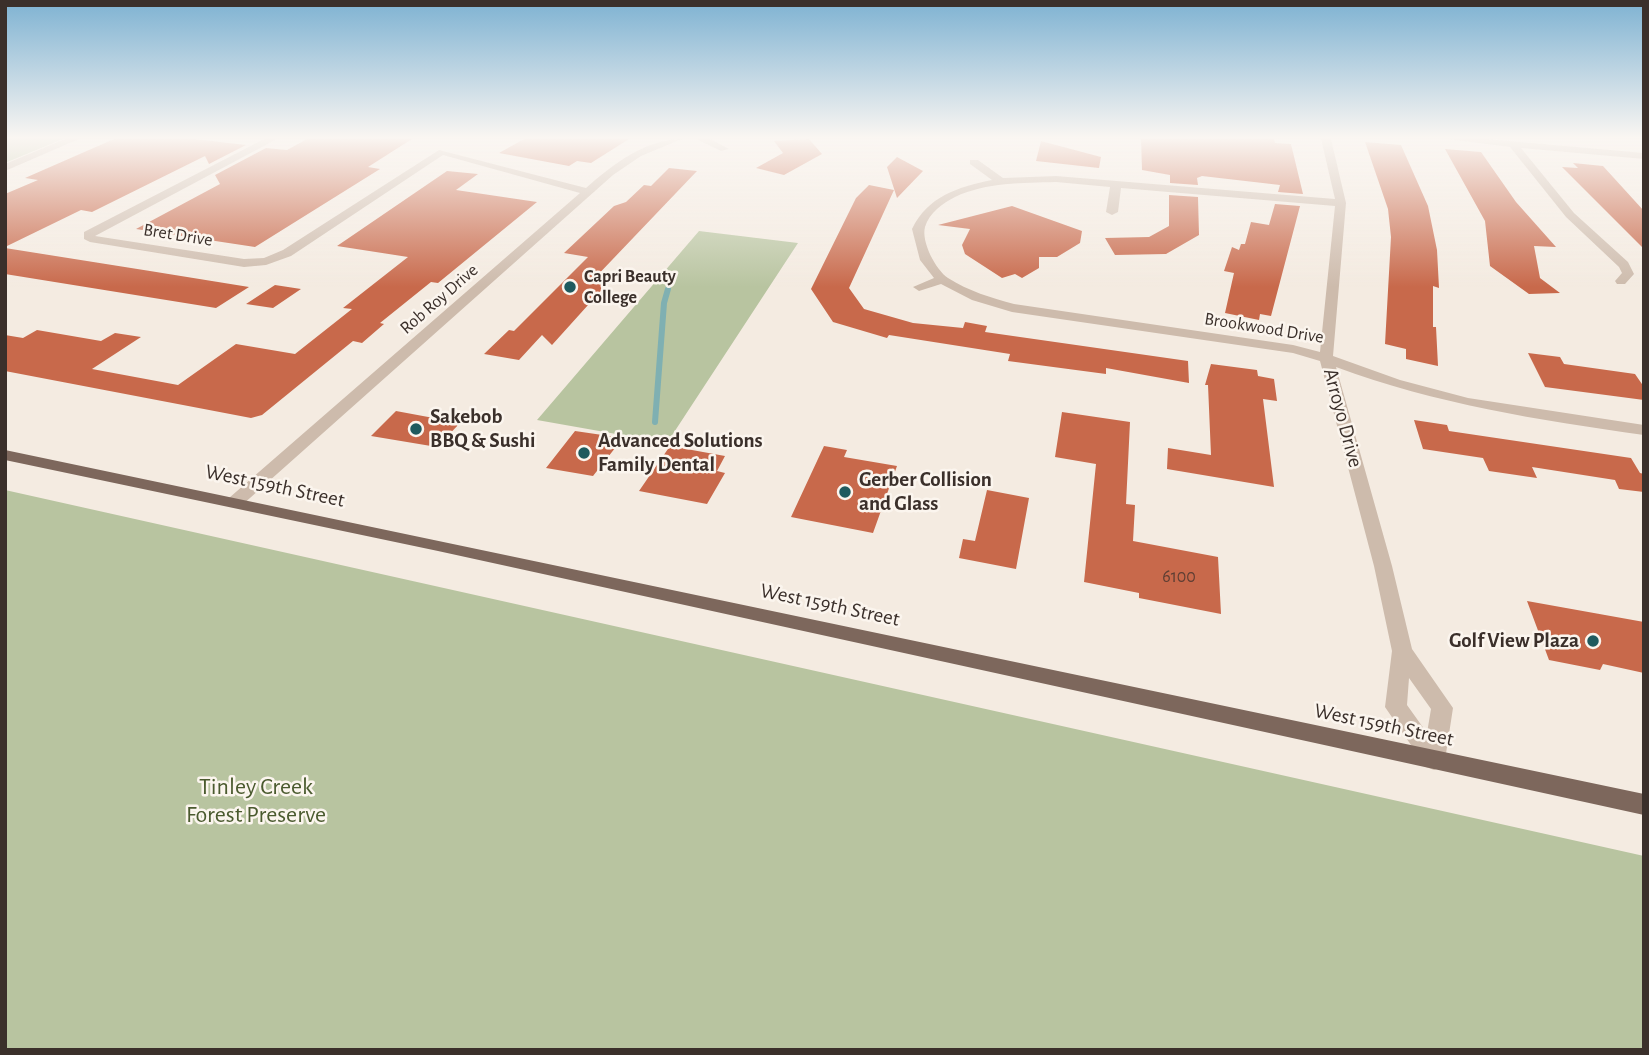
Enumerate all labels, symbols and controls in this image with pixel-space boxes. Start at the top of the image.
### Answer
street label: Bret Drive [142,219,214,251]
street label: Rob Roy Drive [396,259,482,339]
place label: Capri Beauty College [584,266,676,308]
marker: Capri Beauty College [562,279,578,295]
street label: Brookwood Drive [1203,308,1325,348]
street label: Arroyo Drive [1318,366,1368,470]
place label: Sakebob BBQ & Sushi [430,404,535,454]
marker: Sakebob BBQ & Sushi [408,421,424,437]
place label: Advanced Solutions Family Dental [598,428,763,478]
marker: Advanced Solutions Family Dental [576,445,592,461]
street label: West 159th Street [203,459,347,513]
place label: Gerber Collision and Glass [859,467,992,517]
marker: Gerber Collision and Glass [837,484,853,500]
house number: 6100 [1162,566,1196,588]
street label: West 159th Street [758,578,902,632]
place label: Golf View Plaza [1449,628,1579,654]
marker: Golf View Plaza [1585,633,1601,649]
street label: West 159th Street [1312,698,1456,752]
park label: Tinley Creek Forest Preserve [186,773,326,829]

